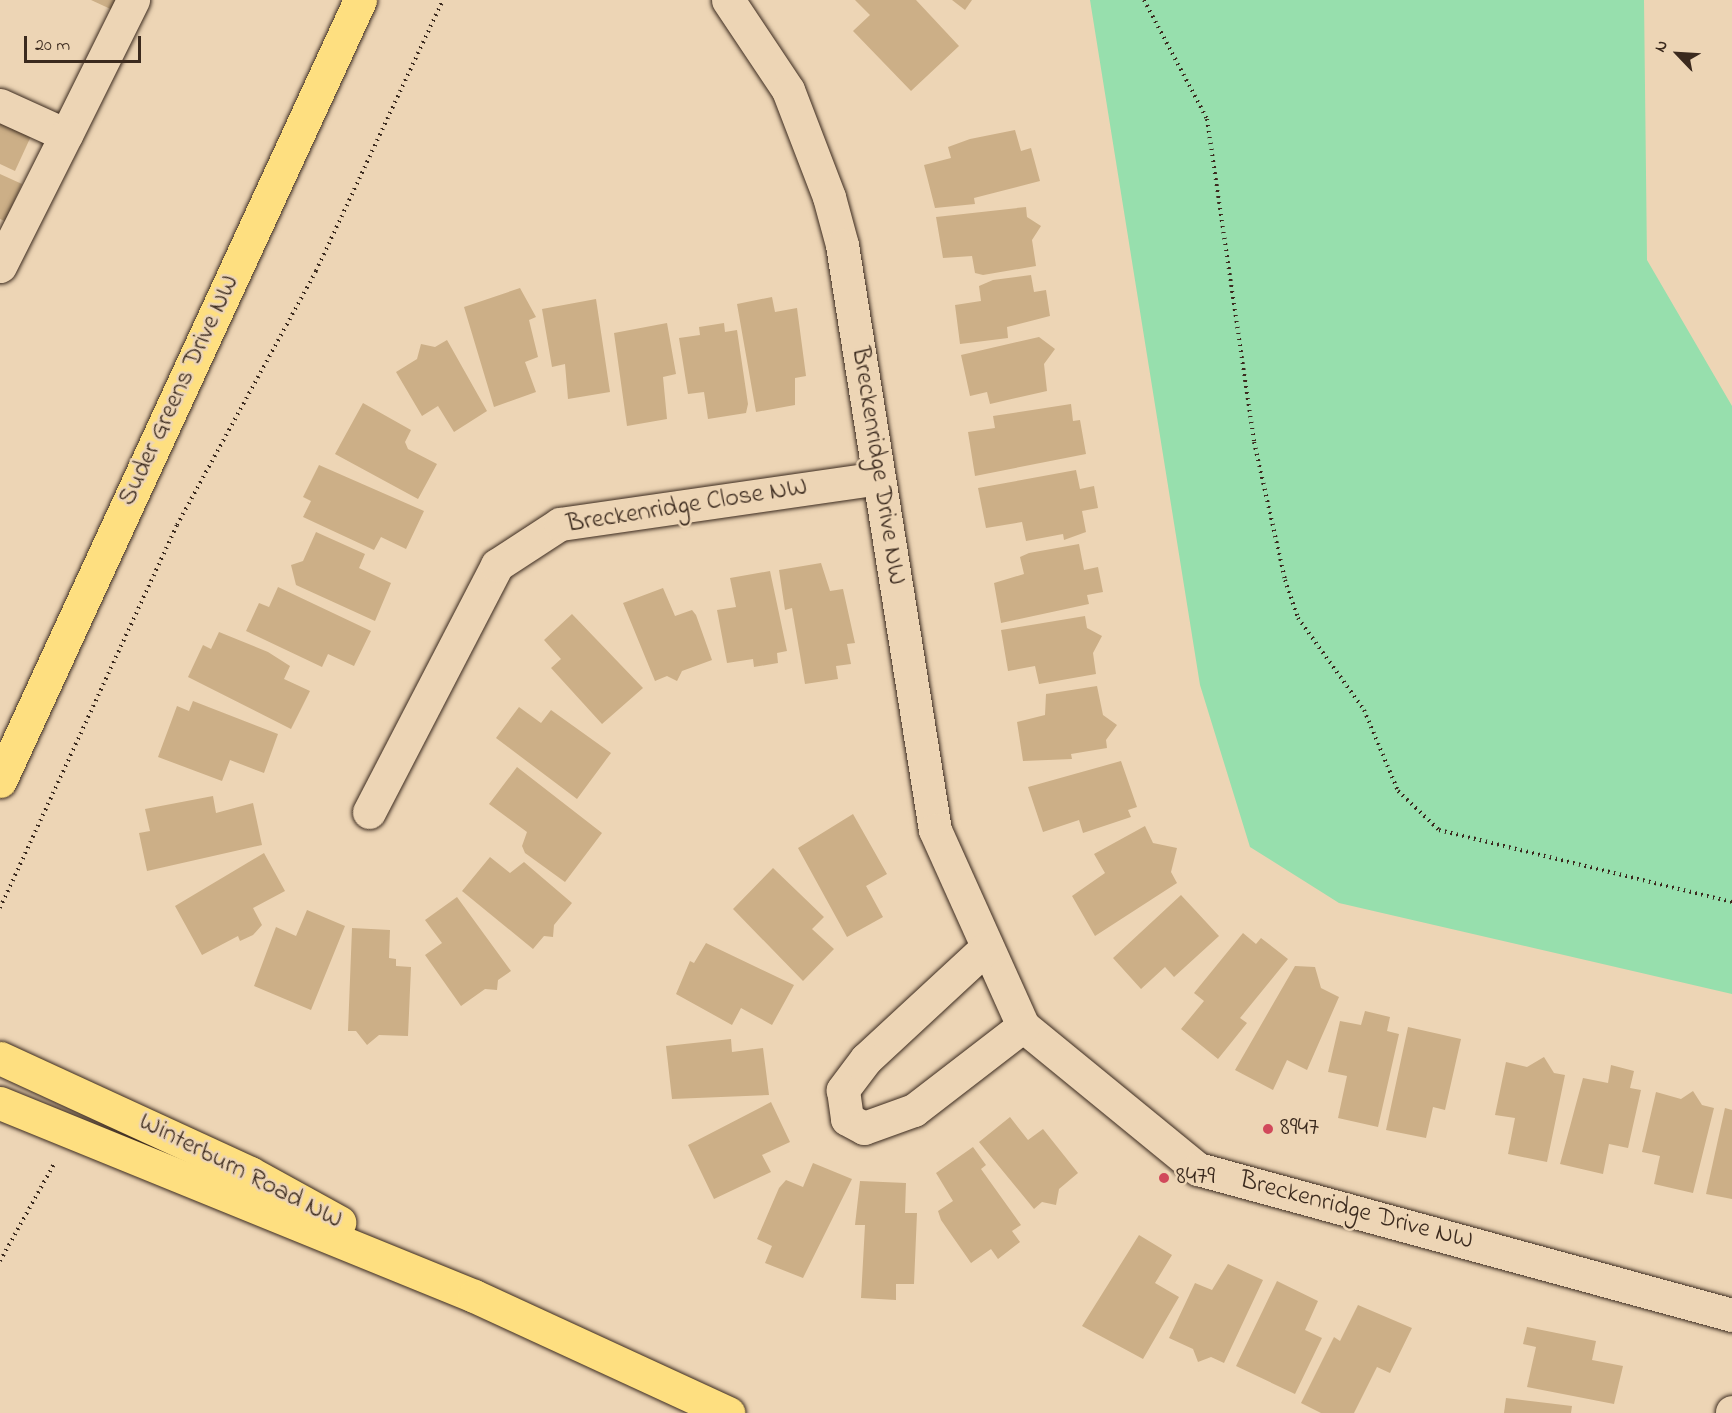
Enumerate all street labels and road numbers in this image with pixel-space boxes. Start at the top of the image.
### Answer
street label: Suder Greens Drive NW [113,271,247,511]
street label: Breckenridge Drive NW [843,345,911,587]
street label: Breckenridge Close NW [565,473,809,541]
street label: Winterburn Road NW [133,1107,347,1237]
street label: Breckenridge Drive NW [1236,1166,1476,1258]

